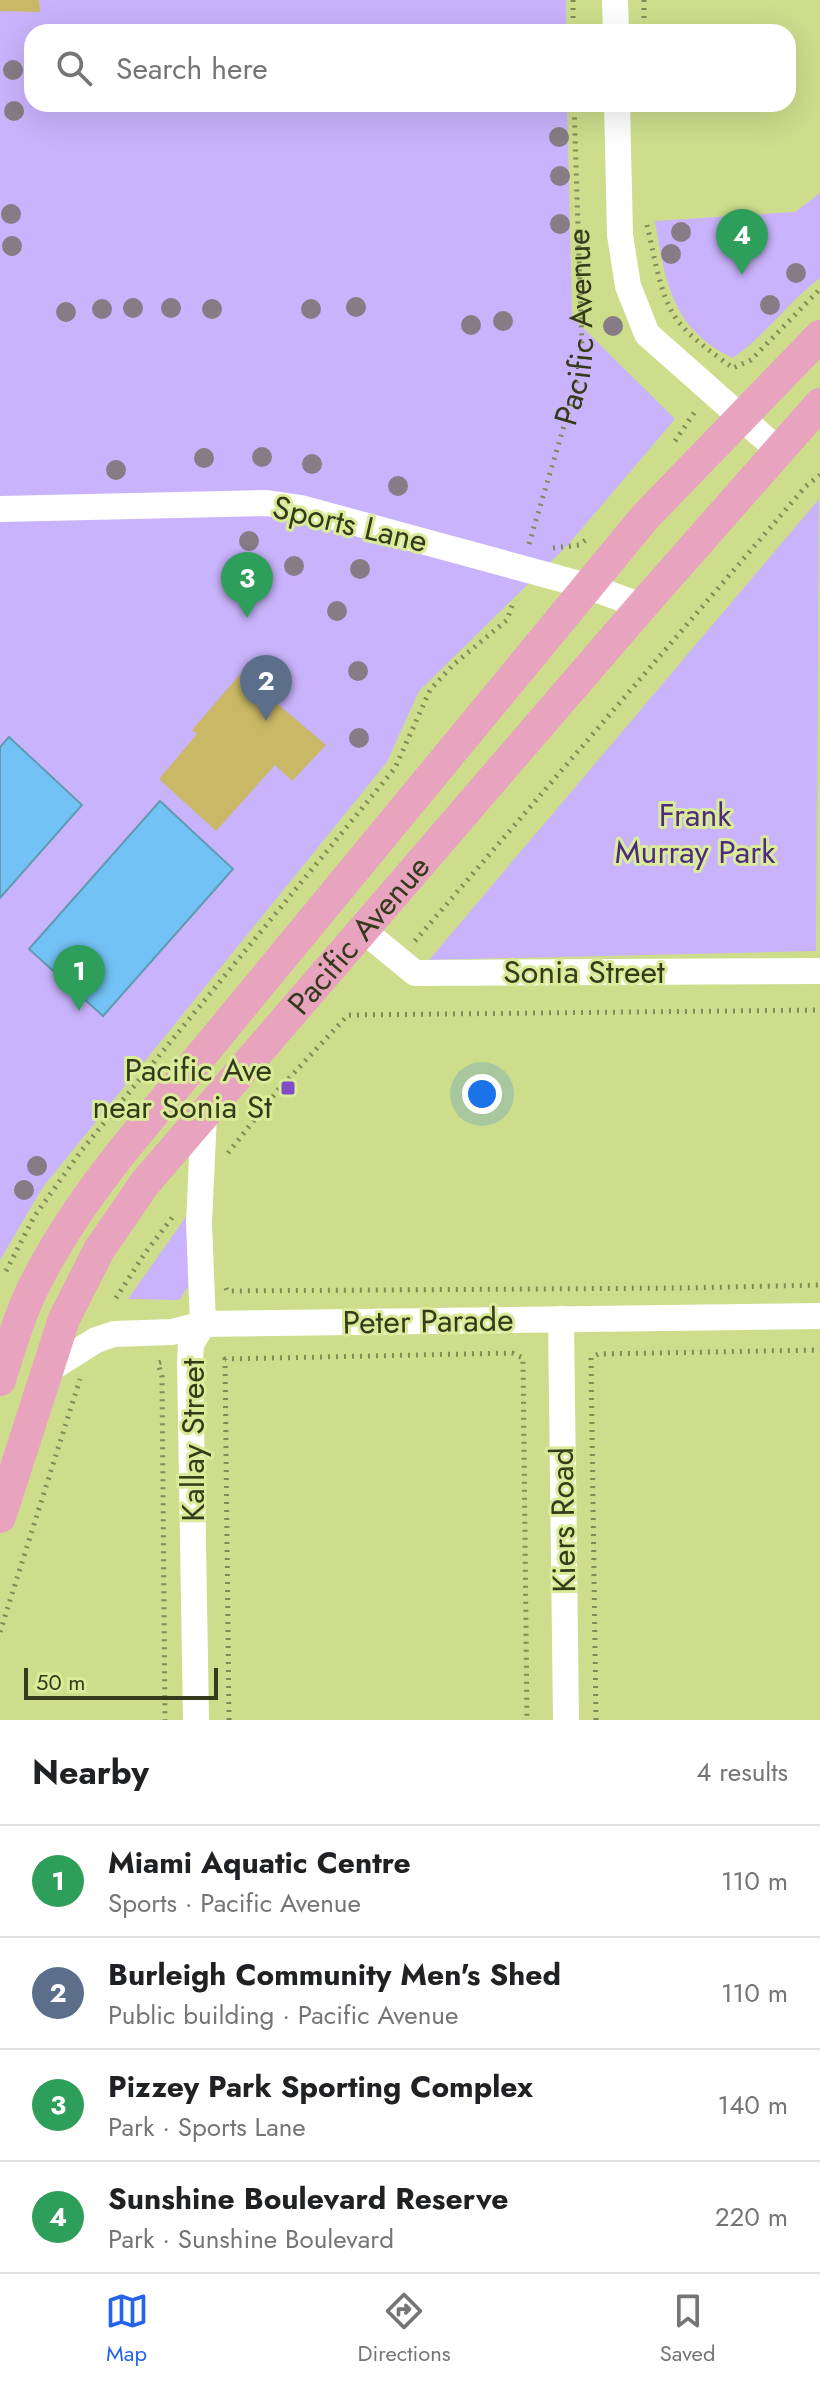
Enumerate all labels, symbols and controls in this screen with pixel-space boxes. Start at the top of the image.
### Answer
search box [24,24,796,112]
icon: search [52,46,96,90]
text: Search here [116,47,268,90]
pin: 4 [716,209,768,275]
street label: Pacific Avenue [542,228,605,431]
street label: Sports Lane [268,484,432,564]
pin: 3 [221,552,273,618]
pin: 2 [240,655,292,721]
park label: Frank Murray Park [615,792,776,875]
street label: Pacific Avenue [277,845,441,1025]
pin: 1 [53,945,105,1011]
street label: Sonia Street [503,949,665,995]
place label: Pacific Ave near Sonia St [92,1047,272,1130]
your location [462,1074,502,1114]
marker: Pacific Ave near Sonia St [279,1079,297,1097]
street label: Peter Parade [342,1297,514,1345]
street label: Kallay Street [170,1358,216,1522]
street label: Kiers Road [539,1447,587,1593]
scale bar [24,1664,218,1700]
text: 50 m [36,1666,85,1698]
text: Nearby [32,1748,149,1797]
text: 4 results [696,1753,788,1791]
text: Miami Aquatic Centre [108,1841,411,1884]
text: 1 [51,1862,65,1900]
text: 110 m [721,1862,788,1900]
text: Sports · Pacific Avenue [108,1884,361,1922]
text: Burleigh Community Men's Shed [108,1953,561,1996]
text: 2 [49,1974,67,2012]
text: 110 m [721,1974,788,2012]
text: Public building · Pacific Avenue [108,1996,458,2034]
text: Pizzey Park Sporting Complex [108,2065,533,2108]
text: 3 [50,2086,66,2124]
text: 140 m [717,2086,788,2124]
text: Park · Sports Lane [108,2108,306,2146]
text: Sunshine Boulevard Reserve [108,2177,509,2220]
text: 4 [49,2198,67,2236]
text: 220 m [715,2198,788,2236]
text: Park · Sunshine Boulevard [108,2220,394,2258]
tab: Map [105,2289,149,2369]
tab: Directions [358,2289,451,2369]
tab: Saved [660,2289,715,2369]

